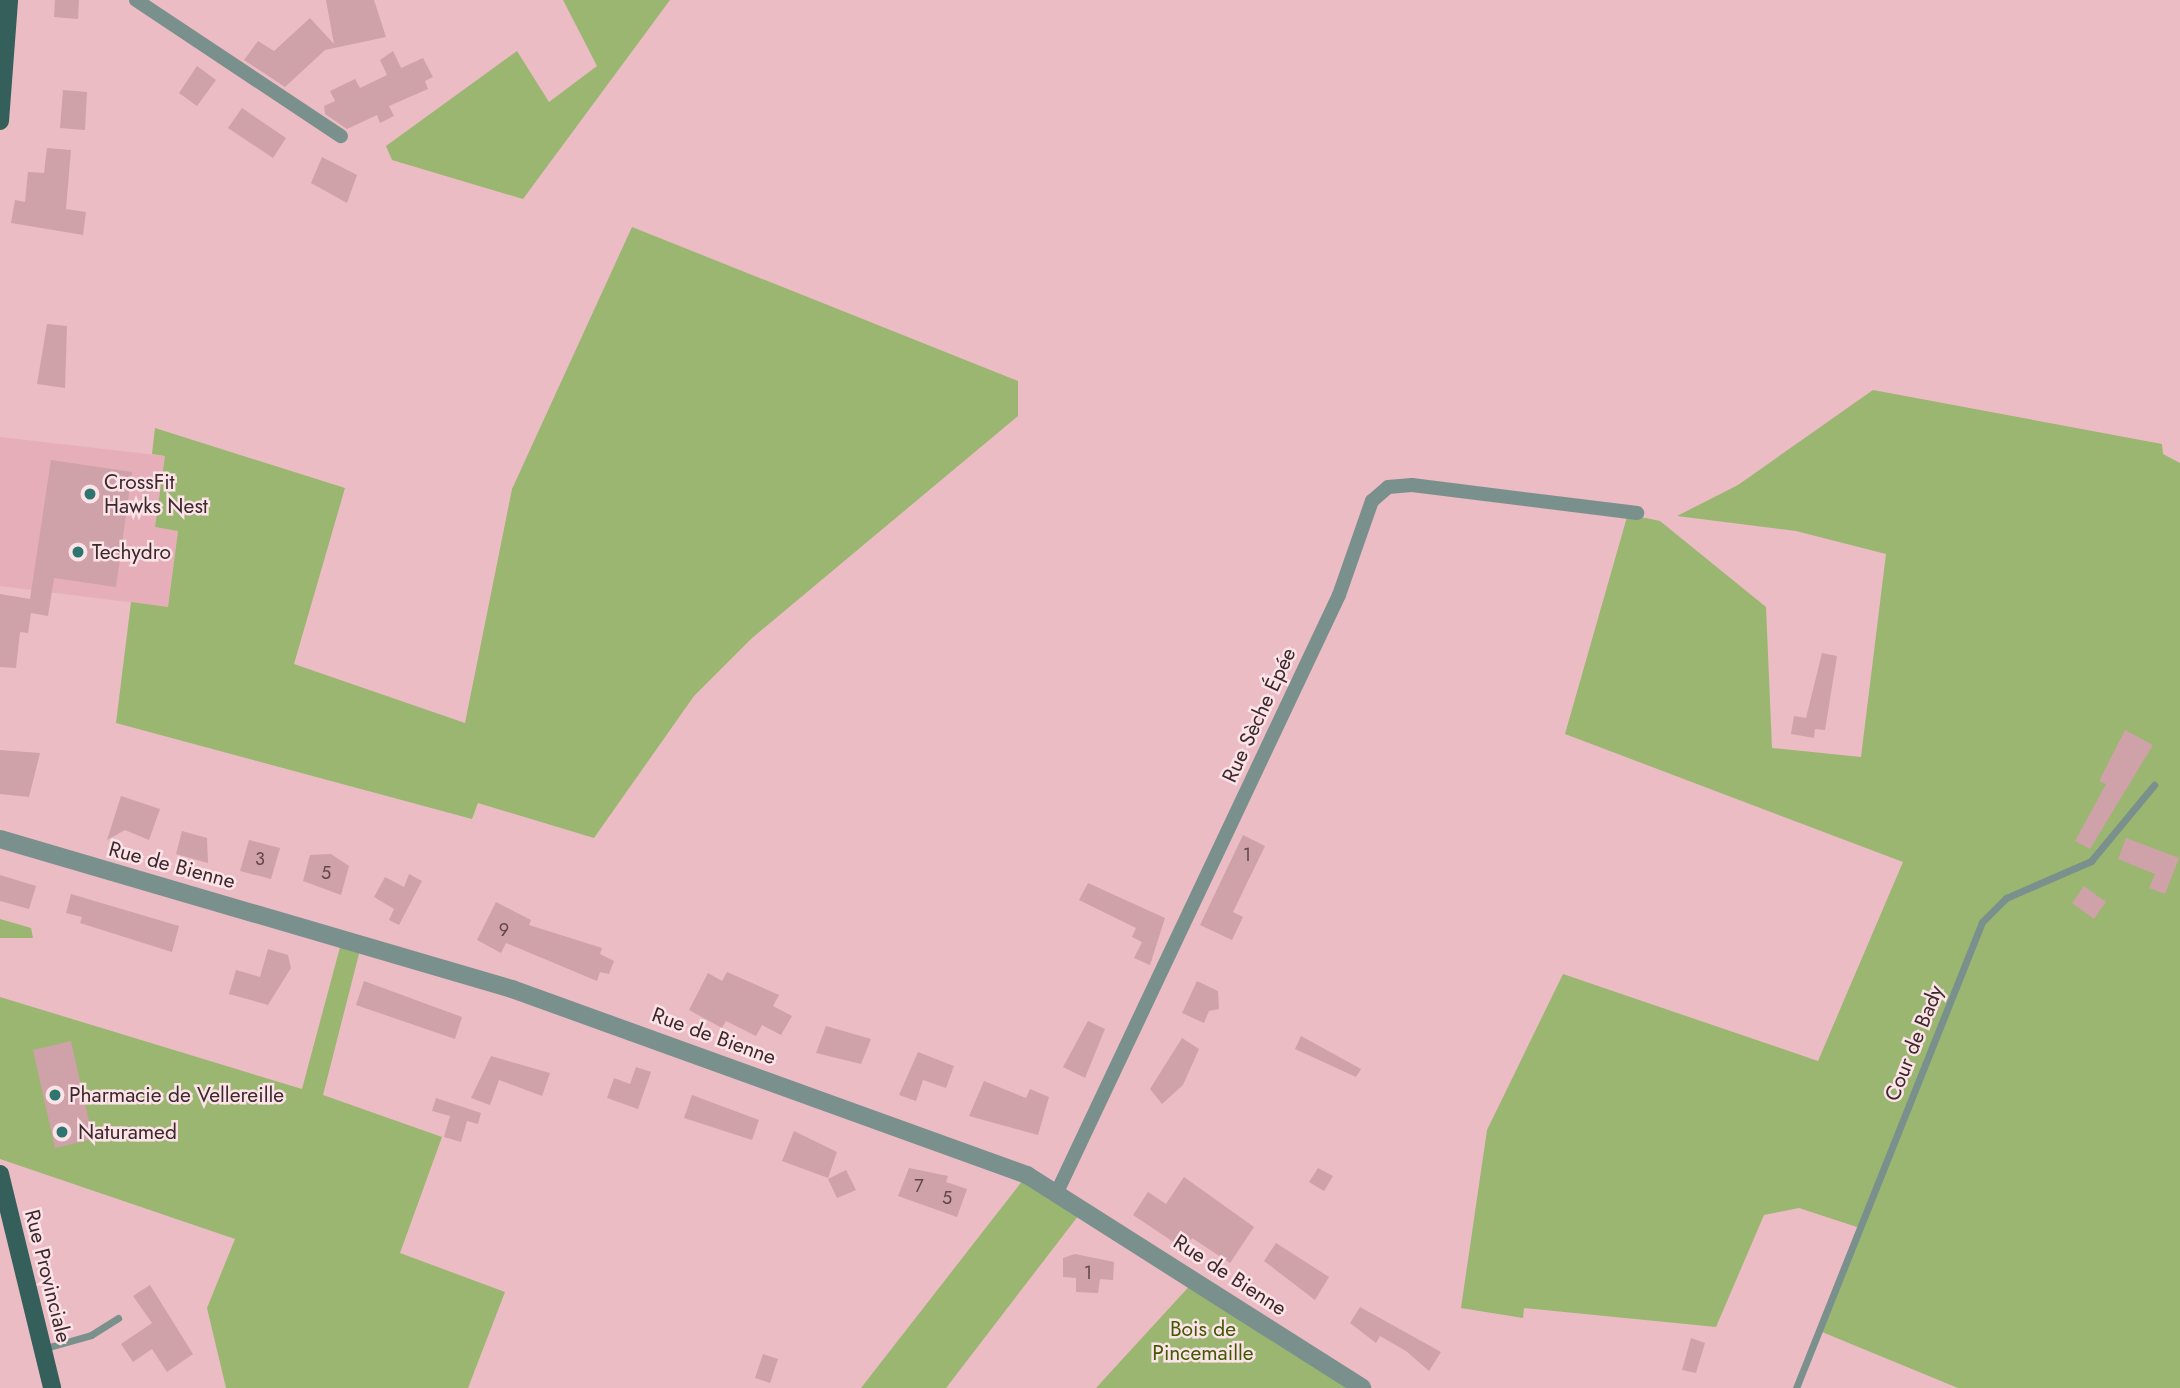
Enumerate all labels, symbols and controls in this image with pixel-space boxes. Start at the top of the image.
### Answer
place label: CrossFit Hawks Nest [104,469,208,519]
marker: CrossFit Hawks Nest [82,486,98,502]
place label: Techydro [92,539,171,565]
marker: Techydro [70,544,86,560]
street label: Rue Sèche Épée [1217,644,1301,786]
street label: Rue de Bienne [106,836,238,894]
house number: 1 [1243,844,1251,866]
house number: 3 [255,848,265,870]
house number: 5 [321,862,331,884]
house number: 9 [499,919,509,941]
street label: Cour de Bady [1879,981,1949,1105]
street label: Rue de Bienne [649,1002,779,1070]
place label: Pharmacie de Vellereille [69,1082,284,1108]
marker: Pharmacie de Vellereille [47,1087,63,1103]
place label: Naturamed [78,1119,177,1145]
marker: Naturamed [52,1122,72,1142]
house number: 7 [914,1175,924,1197]
house number: 5 [942,1187,952,1209]
street label: Rue Provinciale [19,1207,77,1345]
street label: Rue de Bienne [1169,1229,1291,1321]
house number: 1 [1084,1262,1092,1284]
park label: Bois de Pincemaille [1152,1316,1254,1366]

